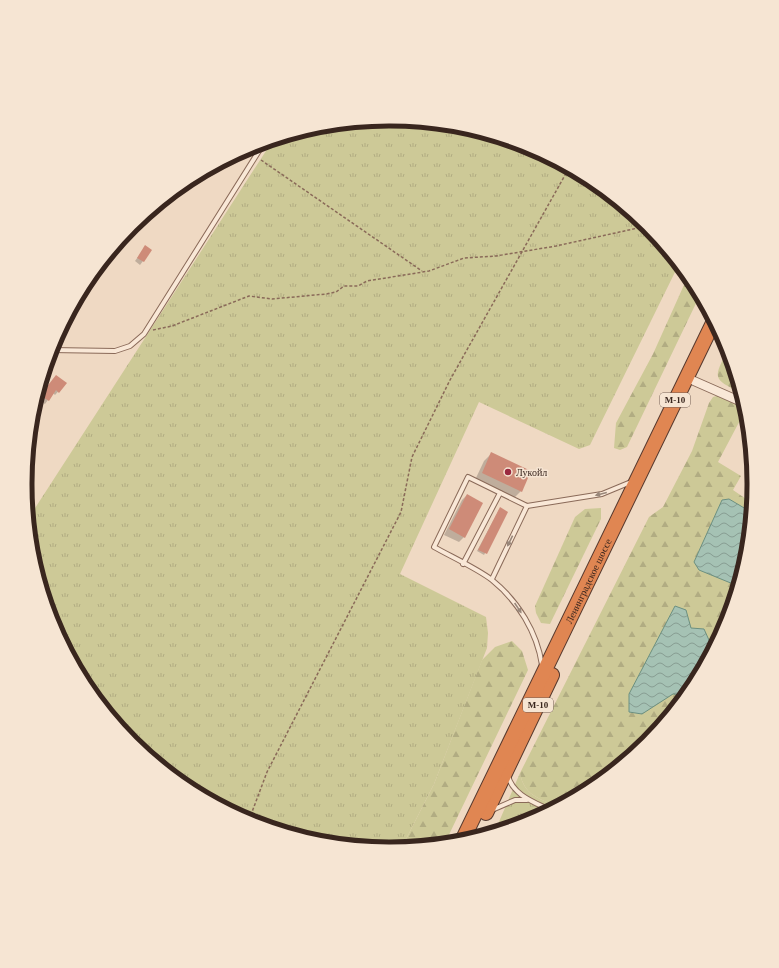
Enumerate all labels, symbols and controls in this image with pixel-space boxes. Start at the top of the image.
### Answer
road number: М-10 [660,393,690,407]
marker: Лукойл [503,467,513,477]
place label: Лукойл [516,467,547,478]
one-way arrow [594,491,607,497]
one-way arrow [507,535,513,547]
street label: Ленинградское шоссе [563,536,614,625]
one-way arrow [514,603,522,613]
road number: М-10 [523,698,553,712]

